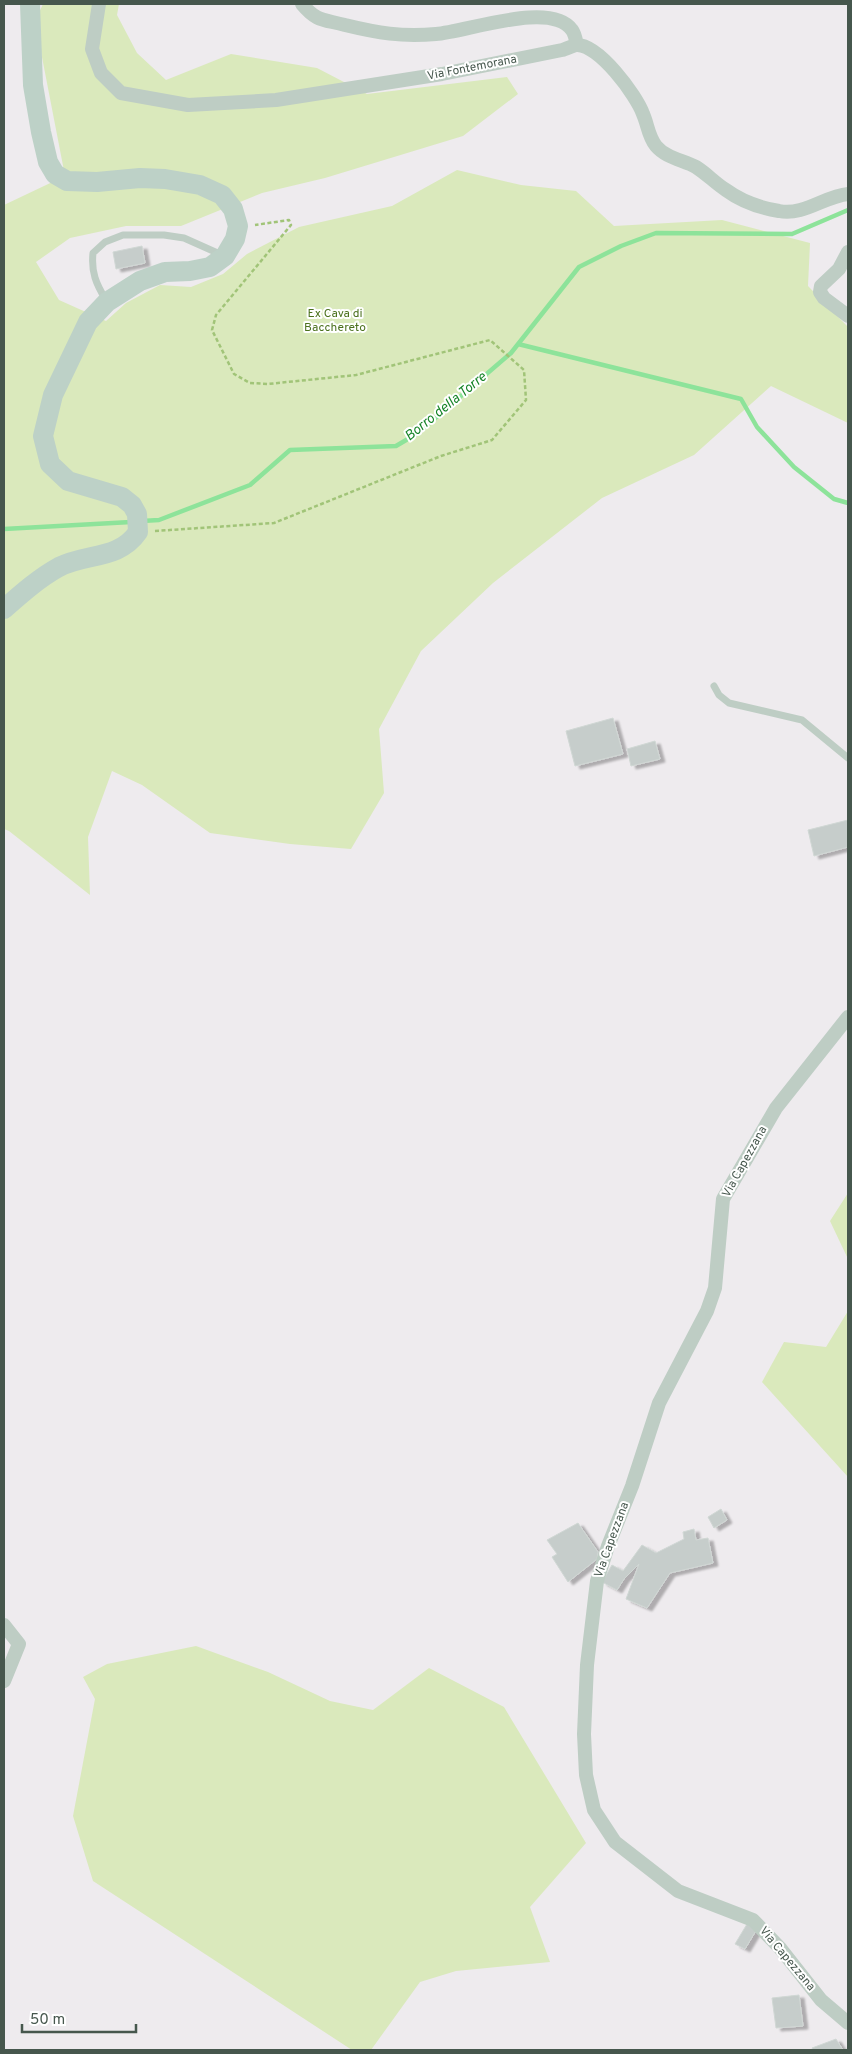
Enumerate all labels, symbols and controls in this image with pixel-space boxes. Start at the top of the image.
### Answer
street label: Via Fontemorana [426,51,518,85]
park label: Ex Cava di Bacchereto [304,306,366,336]
water label: Borro della Torre [402,368,491,445]
street label: Via Capezzana [719,1123,771,1201]
street label: Via Capezzana [591,1500,633,1580]
street label: Via Capezzana [755,1923,819,1995]
scale bar [22,2002,136,2034]
text: 50 m [30,2011,65,2030]

